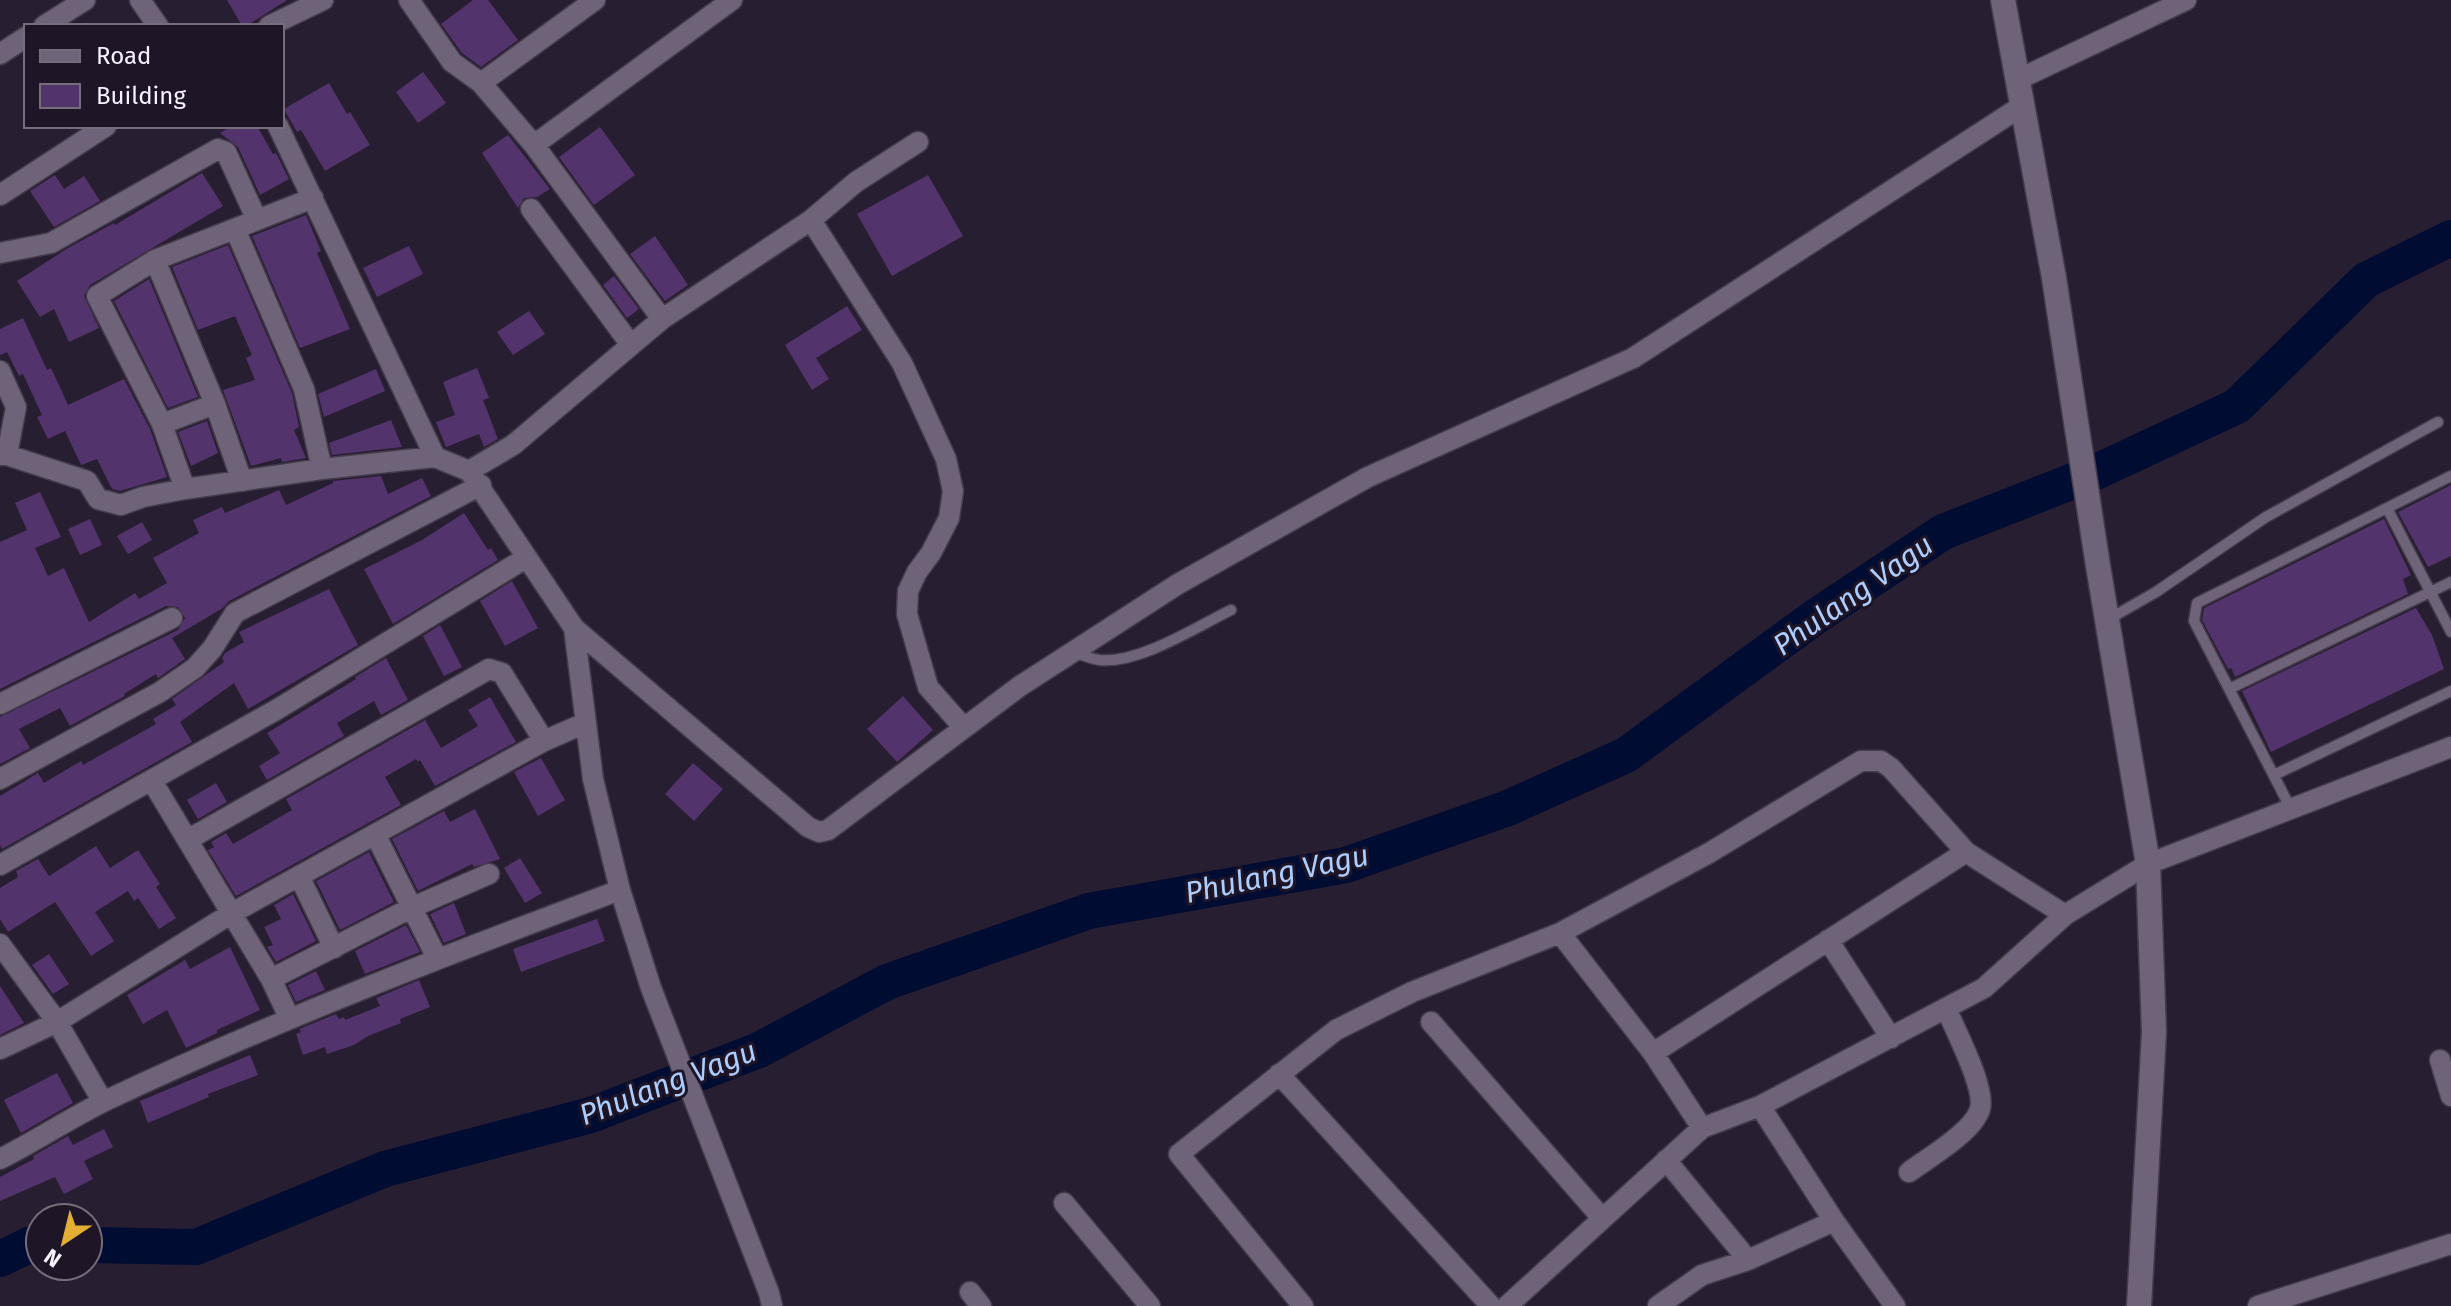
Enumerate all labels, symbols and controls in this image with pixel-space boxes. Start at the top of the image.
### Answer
legend [24,24,284,128]
text: Road [96,42,151,70]
text: Building [96,82,186,110]
water label: Phulang Vagu [1766,527,1940,663]
water label: Phulang Vagu [1182,837,1372,911]
water label: Phulang Vagu [574,1033,762,1133]
north arrow [24,1202,104,1282]
text: N [39,1243,67,1273]

